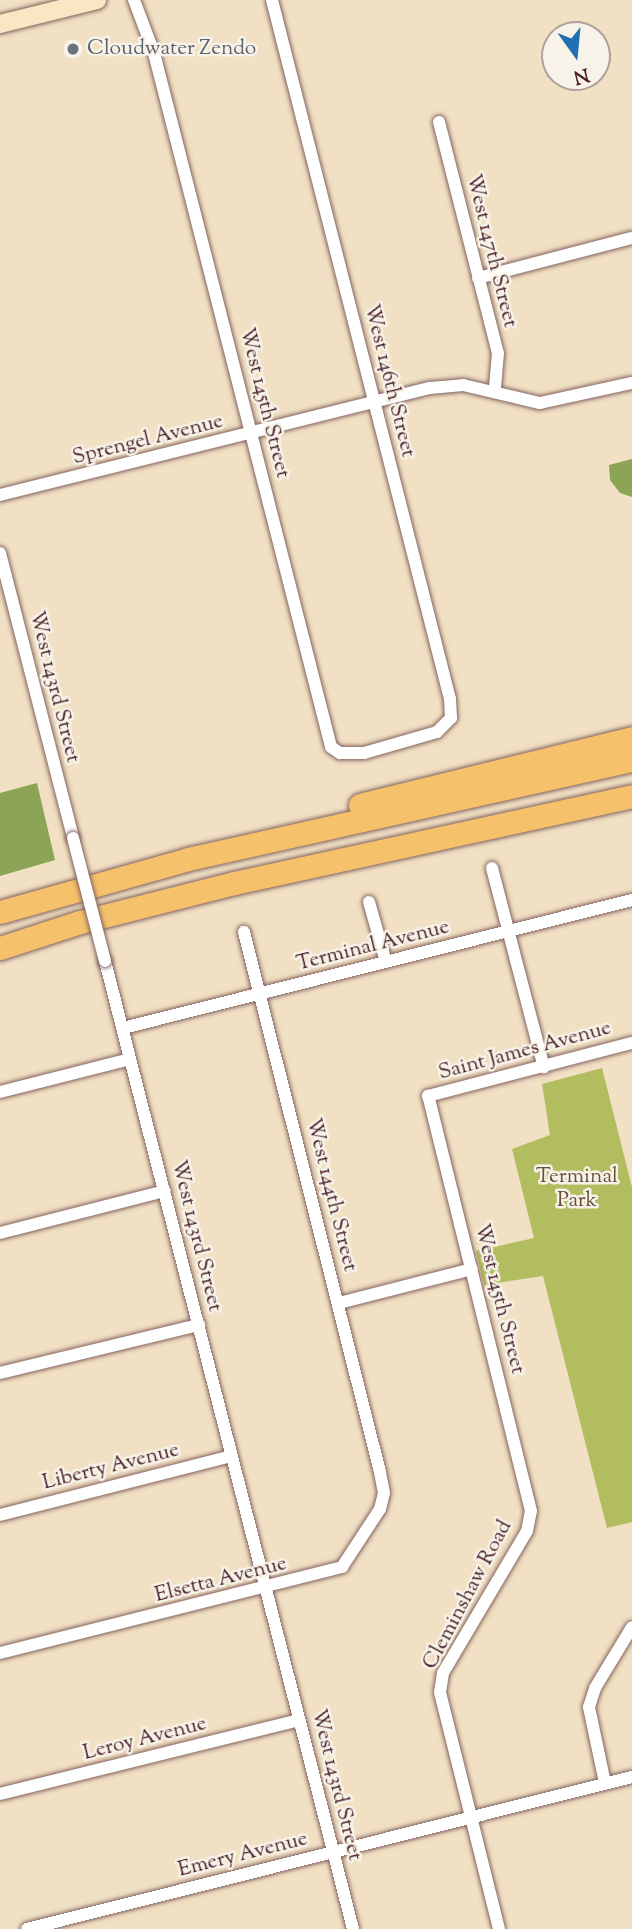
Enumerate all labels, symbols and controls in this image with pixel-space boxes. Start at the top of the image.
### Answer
north arrow [541,21,611,91]
place label: Cloudwater Zendo [87,36,256,62]
marker: Cloudwater Zendo [65,41,81,57]
text: N [570,60,592,90]
street label: West 147th Street [460,172,522,330]
street label: West 146th Street [358,302,420,460]
street label: West 145th Street [233,325,295,481]
street label: Sprengel Avenue [70,409,226,471]
street label: West 143rd Street [23,609,85,765]
street label: Terminal Avenue [294,915,452,977]
street label: Saint James Avenue [436,1016,614,1086]
street label: West 144th Street [300,1116,362,1274]
street label: West 143rd Street [165,1158,227,1314]
park label: Terminal Park [536,1164,618,1214]
street label: West 145th Street [468,1221,530,1377]
street label: Liberty Avenue [40,1438,182,1496]
street label: Cleminshaw Road [418,1516,518,1674]
street label: Elsetta Avenue [152,1551,290,1609]
street label: West 143rd Street [305,1707,367,1863]
street label: Leroy Avenue [81,1711,209,1767]
street label: Emery Avenue [176,1827,310,1883]

